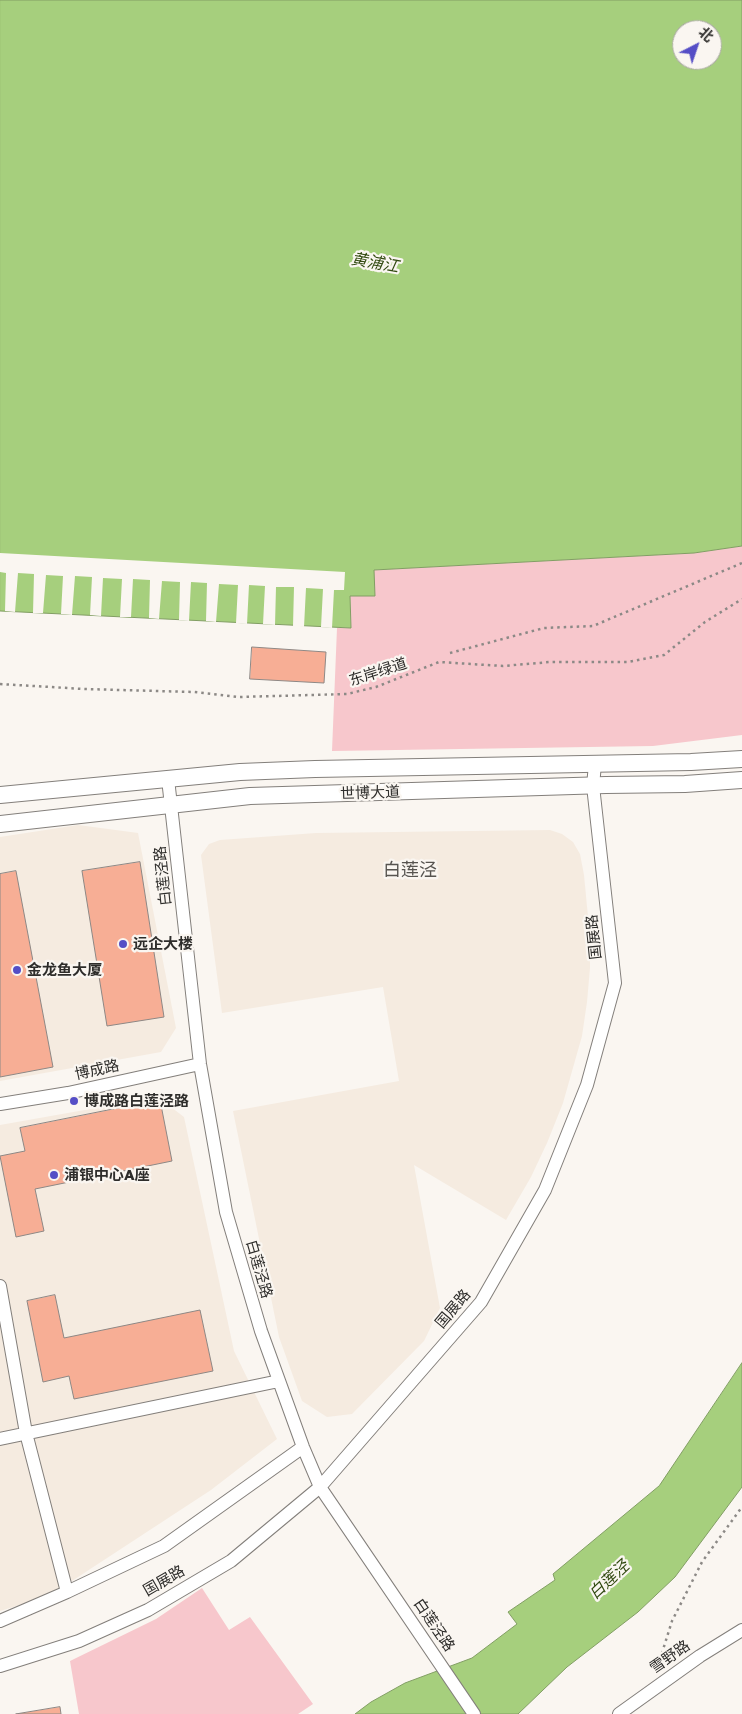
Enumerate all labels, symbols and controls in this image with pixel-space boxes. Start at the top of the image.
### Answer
north arrow [672,20,722,70]
text: 北 [696,23,717,45]
water label: 黄浦江 [350,249,400,277]
street label: 东岸绿道 [347,654,409,690]
street label: 世博大道 [340,783,400,803]
street label: 白莲泾路 [151,845,175,907]
district label: 白莲泾 [383,859,437,881]
street label: 国展路 [583,914,605,960]
place label: 远企大楼 [133,935,193,953]
marker: 远企大楼 [117,938,129,950]
place label: 金龙鱼大厦 [27,961,102,979]
marker: 金龙鱼大厦 [11,964,23,976]
street label: 博成路 [73,1057,121,1083]
place label: 博成路白莲泾路 [84,1092,189,1110]
marker: 博成路白莲泾路 [68,1095,80,1107]
place label: 浦银中心A座 [64,1166,150,1184]
marker: 浦银中心A座 [48,1169,60,1181]
street label: 白莲泾路 [242,1238,276,1300]
street label: 国展路 [432,1286,474,1332]
water label: 白莲泾 [585,1557,633,1603]
street label: 国展路 [140,1562,188,1600]
street label: 白莲泾路 [410,1595,458,1655]
street label: 雪野路 [646,1637,694,1677]

